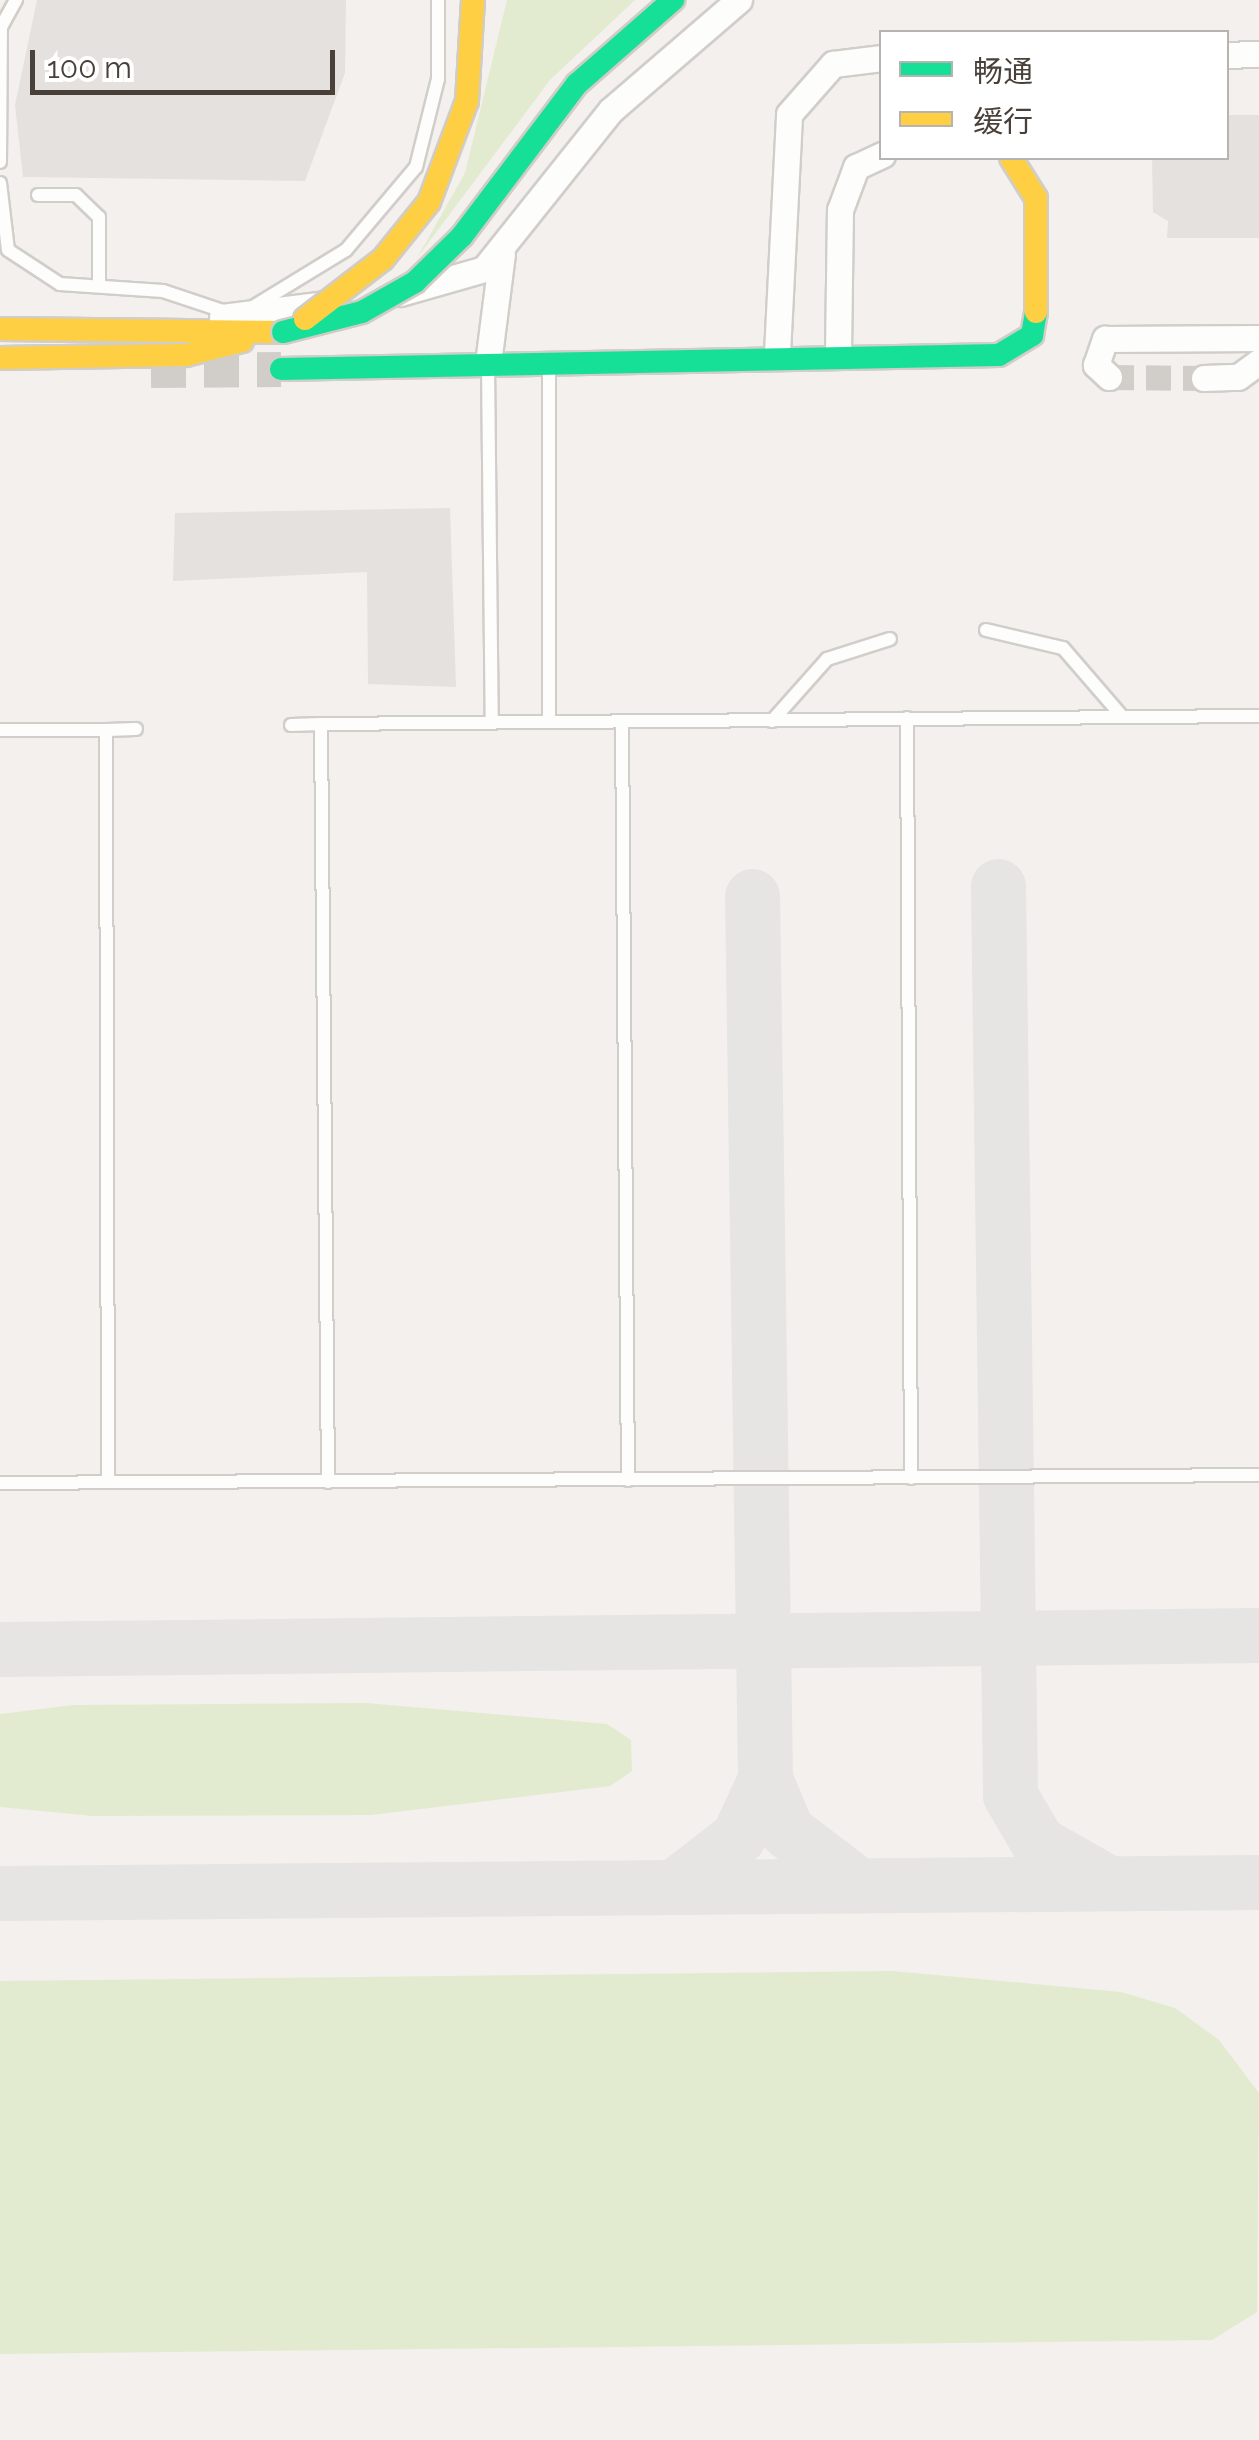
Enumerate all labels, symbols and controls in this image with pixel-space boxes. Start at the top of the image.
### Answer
scale bar [35,30,340,92]
legend [879,30,1229,160]
text: 100 m [47,50,132,85]
text: 畅通 [973,54,1033,89]
text: 缓行 [973,104,1033,139]

